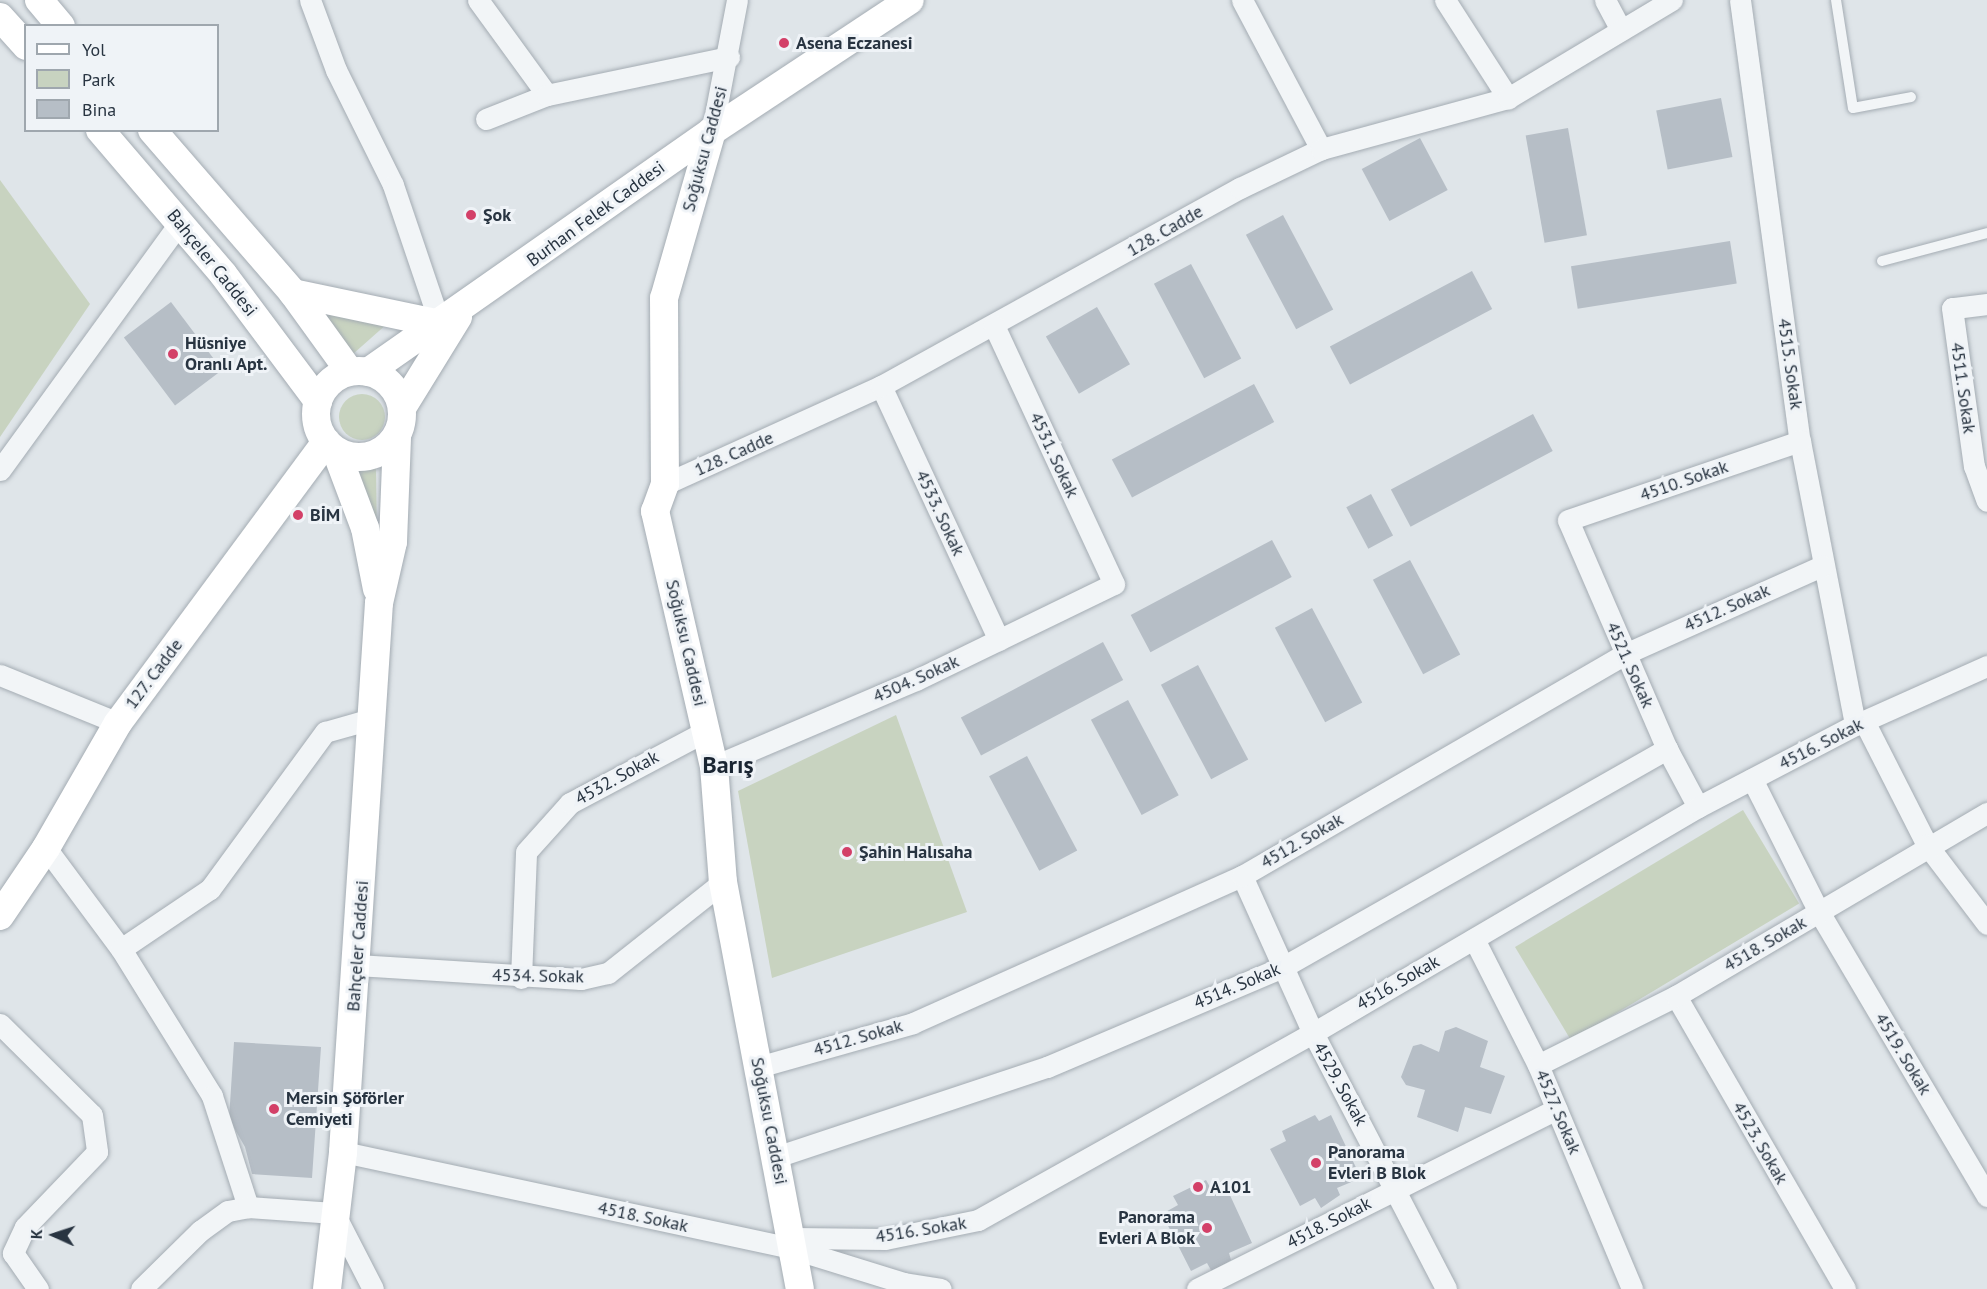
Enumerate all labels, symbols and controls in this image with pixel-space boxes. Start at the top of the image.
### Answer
legend [24,24,219,132]
place label: Asena Eczanesi [796,32,913,54]
marker: Asena Eczanesi [777,36,791,50]
text: Yol [82,38,105,61]
text: Park [82,68,115,91]
street label: Soğuksu Caddesi [678,84,732,214]
text: Bina [82,98,116,121]
street label: Burhan Felek Caddesi [523,157,669,271]
street label: 128. Cadde [1123,200,1207,262]
place label: Şok [483,204,511,226]
street label: Bahçeler Caddesi [162,205,262,321]
marker: Şok [464,208,478,222]
street label: 4515. Sokak [1773,316,1807,412]
place label: Hüsniye Oranlı Apt. [185,333,268,376]
street label: 4511. Sokak [1946,340,1980,436]
marker: Hüsniye Oranlı Apt. [166,347,180,361]
street label: 4531. Sokak [1025,408,1083,502]
street label: 128. Cadde [691,427,777,481]
street label: 4510. Sokak [1636,456,1732,506]
street label: 4533. Sokak [911,466,969,560]
place label: BİM [310,504,340,526]
marker: BİM [291,508,305,522]
street label: Soğuksu Caddesi [661,578,711,708]
street label: 4512. Sokak [1680,579,1774,637]
street label: 4521. Sokak [1601,618,1659,712]
street label: 127. Cadde [120,634,188,714]
street label: 4504. Sokak [869,650,963,708]
street label: 4516. Sokak [1775,713,1867,775]
street label: 4532. Sokak [571,746,663,810]
district label: Barış [702,751,754,779]
street label: 4512. Sokak [1256,808,1348,874]
place label: Şahin Halısaha [859,841,973,863]
marker: Şahin Halısaha [840,845,854,859]
street label: Bahçeler Caddesi [343,880,373,1012]
street label: 4518. Sokak [1719,911,1811,977]
street label: 4516. Sokak [1352,950,1444,1016]
street label: 4514. Sokak [1190,958,1284,1014]
street label: 4534. Sokak [491,964,585,988]
street label: 4519. Sokak [1870,1008,1936,1100]
street label: 4512. Sokak [810,1015,906,1061]
street label: 4529. Sokak [1308,1038,1372,1130]
street label: Soğuksu Caddesi [746,1056,792,1186]
street label: 4527. Sokak [1530,1066,1586,1158]
place label: Mersin Şöförler Cemiyeti [286,1088,404,1130]
street label: 4523. Sokak [1727,1097,1793,1189]
marker: Mersin Şöförler Cemiyeti [267,1102,281,1116]
place label: Panorama Evleri B Blok [1328,1142,1426,1184]
marker: Panorama Evleri B Blok [1309,1156,1323,1170]
place label: A101 [1210,1176,1252,1198]
marker: A101 [1191,1180,1205,1194]
street label: 4518. Sokak [1283,1192,1375,1254]
street label: 4518. Sokak [595,1197,691,1237]
north arrow [24,1205,84,1265]
place label: Panorama Evleri A Blok [1097,1207,1195,1250]
street label: 4516. Sokak [873,1212,969,1248]
marker: Panorama Evleri A Blok [1200,1221,1214,1235]
text: K [26,1229,46,1240]

